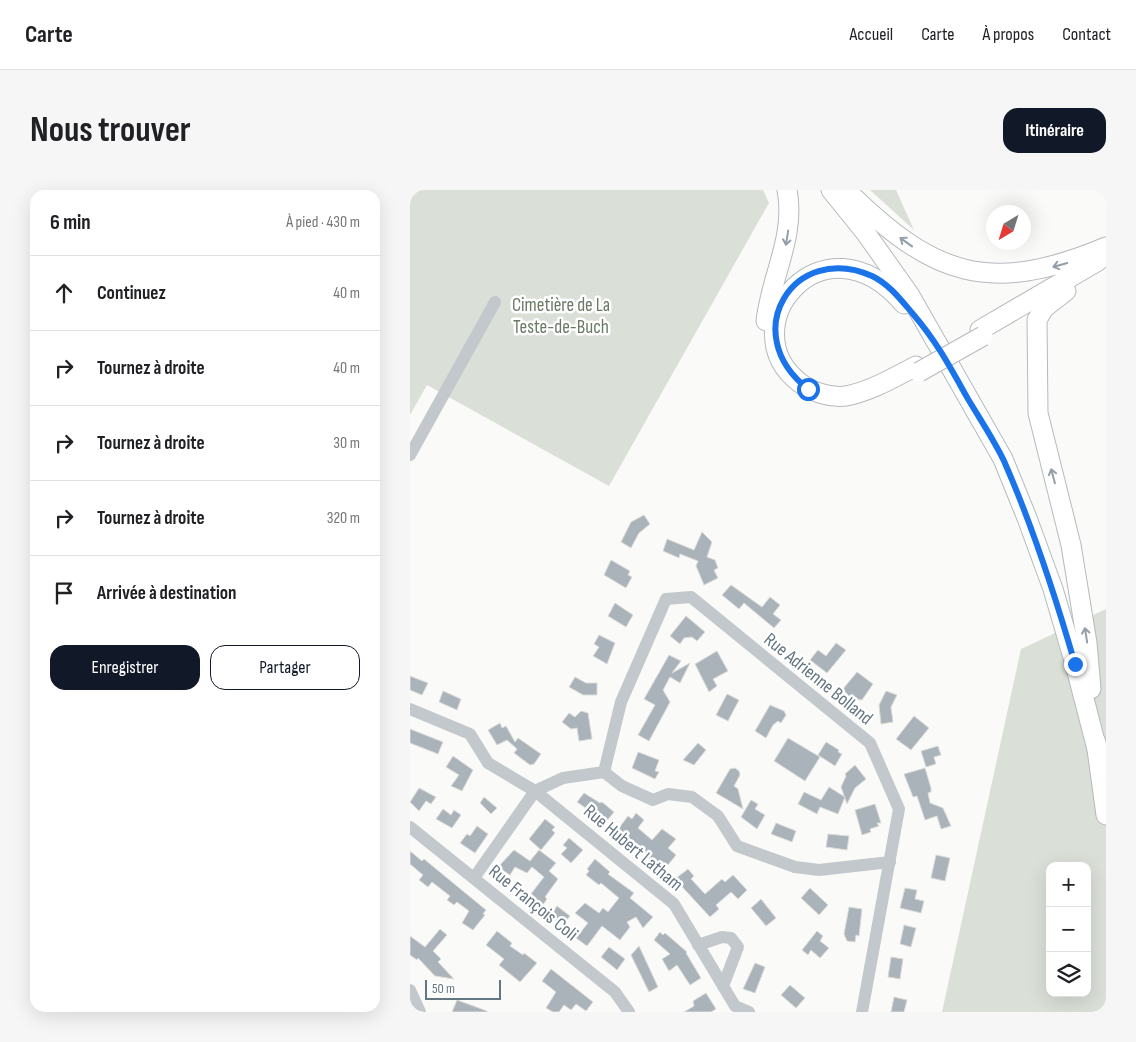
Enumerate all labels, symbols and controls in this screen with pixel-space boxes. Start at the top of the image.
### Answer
text: Carte [25,20,73,49]
text: Accueil [849,24,893,45]
text: Carte [921,24,954,45]
text: À propos [982,24,1034,45]
text: Contact [1062,24,1111,45]
button: Itinéraire [1003,108,1106,153]
text: Nous trouver [30,109,191,152]
north arrow [986,205,1031,250]
text: 6 min [50,210,91,235]
text: À pied · 430 m [286,213,360,232]
one-way arrow [782,230,792,246]
one-way arrow [899,237,913,247]
one-way arrow [1053,260,1069,270]
icon: ahead [50,279,78,307]
text: Continuez [97,282,166,305]
text: 40 m [333,284,360,303]
park label: Cimetière de La Teste-de-Buch [512,294,610,339]
icon: right [50,354,78,382]
text: Tournez à droite [97,357,205,380]
text: 40 m [333,359,360,378]
route start [797,378,820,401]
icon: right [50,429,78,457]
text: Tournez à droite [97,432,205,455]
text: 30 m [333,434,360,453]
one-way arrow [1048,469,1057,485]
icon: right [50,504,78,532]
text: Tournez à droite [97,507,205,530]
text: 320 m [327,509,360,528]
icon: arrive [50,579,78,607]
text: Arrivée à destination [97,582,237,605]
street label: Rue Adrienne Bolland [759,628,877,730]
one-way arrow [1080,628,1090,644]
button: Enregistrer [50,645,200,690]
button: Partager [210,645,360,690]
route end [1064,653,1087,676]
street label: Rue Hubert Latham [579,800,687,896]
street label: Rue François Coli [484,860,582,946]
map controls [1046,862,1091,997]
button: + [1046,862,1091,907]
button: − [1046,907,1091,952]
button: layers [1046,952,1091,997]
scale bar [425,977,501,1000]
text: 50 m [432,980,455,997]

